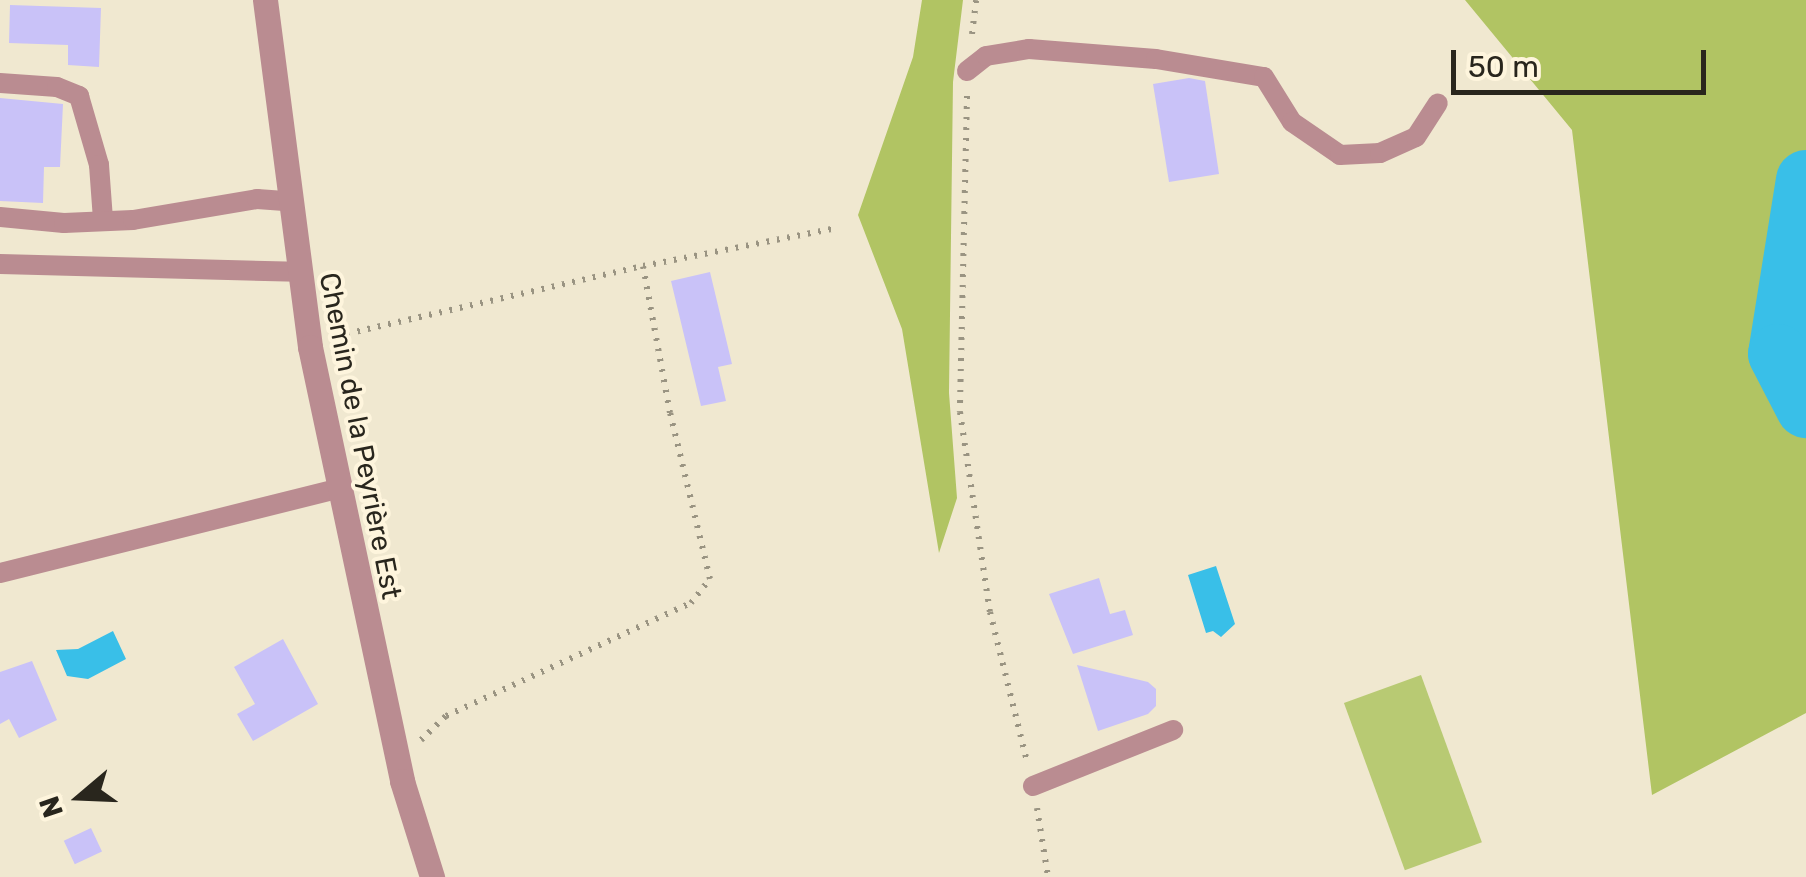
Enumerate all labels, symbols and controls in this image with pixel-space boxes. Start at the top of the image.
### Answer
scale bar [1456,30,1711,92]
text: 50 m [1468,49,1539,85]
street label: Chemin de la Peyrière Est [312,270,408,602]
north arrow [30,747,130,847]
text: N [32,792,70,822]

